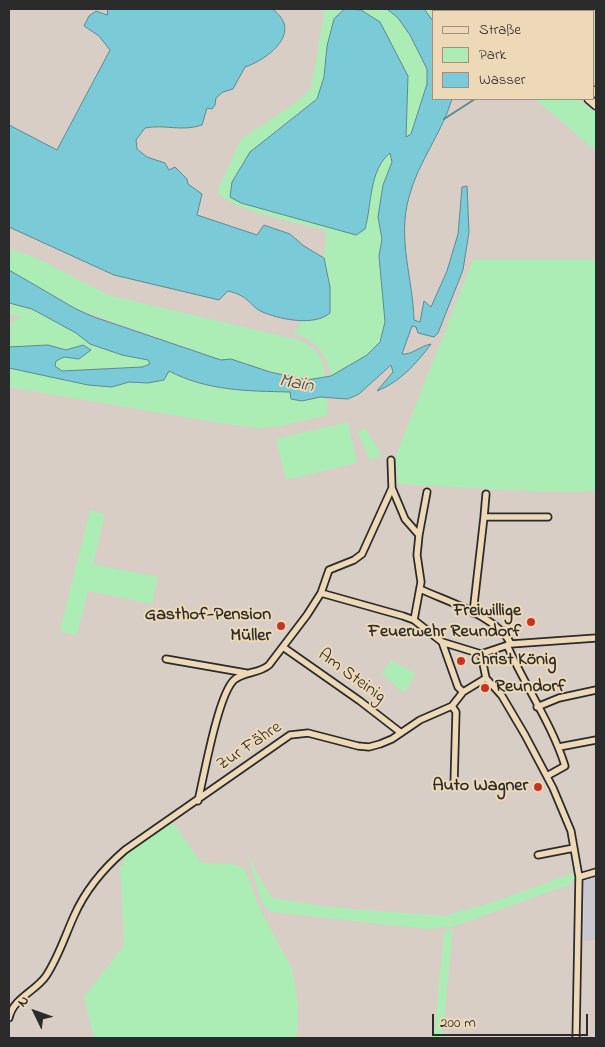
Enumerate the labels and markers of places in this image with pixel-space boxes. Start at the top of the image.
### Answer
place label: Freiwillige Feuerwehr Reundorf [368,601,521,644]
place label: Gasthof-Pension Müller [145,605,271,648]
marker: Freiwillige Feuerwehr Reundorf [525,616,537,628]
marker: Gasthof-Pension Müller [275,620,287,632]
place label: Christ König [471,650,556,672]
marker: Christ König [455,655,467,667]
place label: Reundorf [495,677,566,699]
marker: Reundorf [479,682,491,694]
place label: Auto Wagner [432,776,528,798]
marker: Auto Wagner [532,781,544,793]

